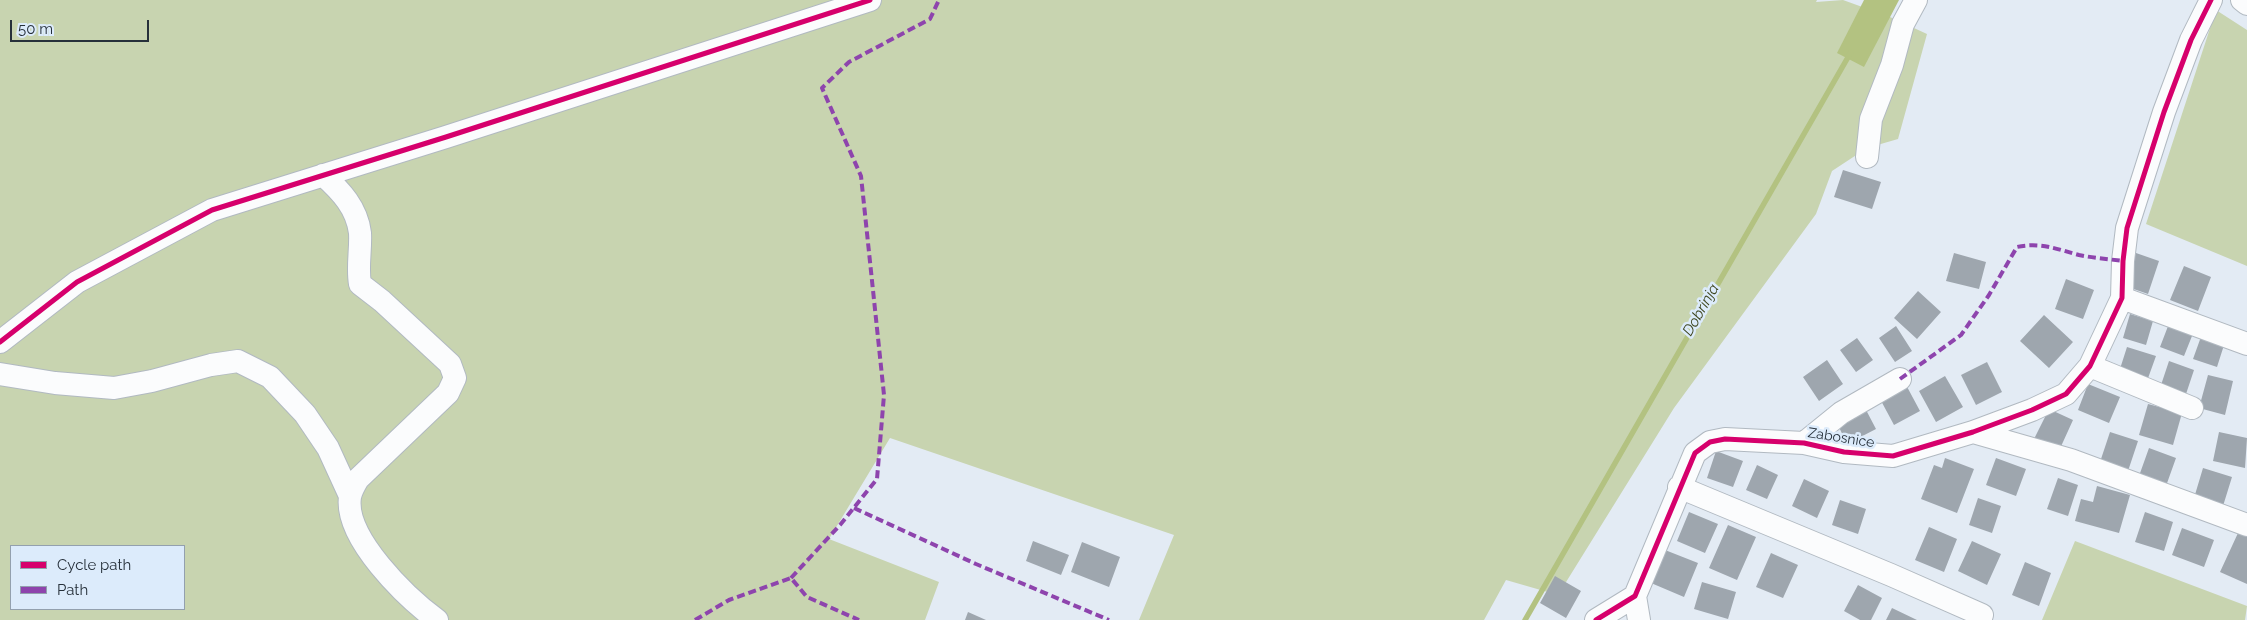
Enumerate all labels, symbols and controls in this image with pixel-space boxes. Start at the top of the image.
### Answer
scale bar [12,10,151,42]
text: 50 m [18,20,53,38]
water label: Dobrinja [1679,281,1723,339]
street label: Zabosnice [1806,424,1876,452]
legend [10,545,185,610]
text: Cycle path [57,556,131,574]
text: Path [57,581,88,599]

